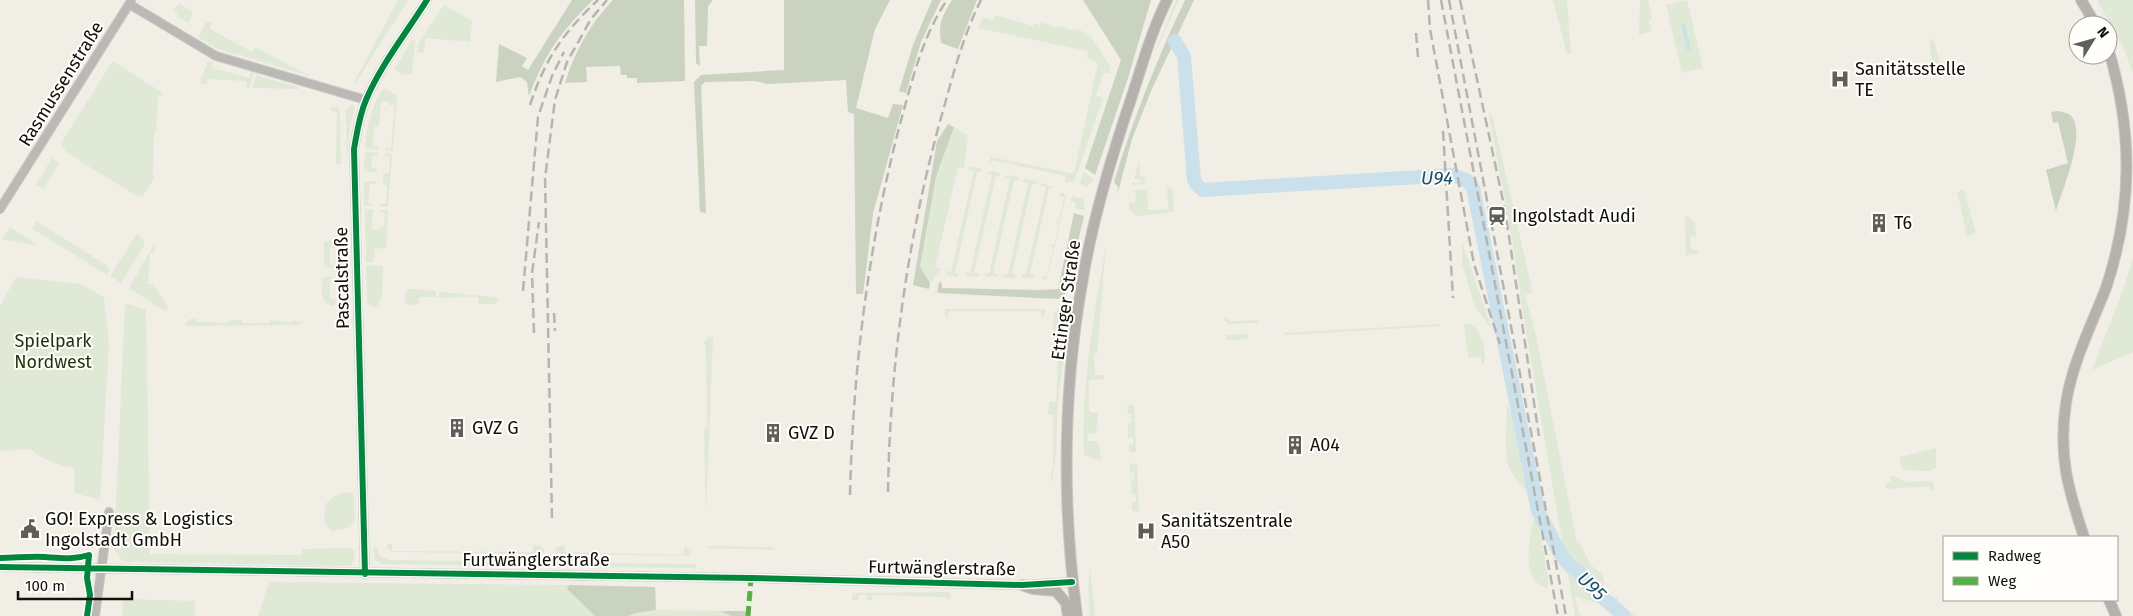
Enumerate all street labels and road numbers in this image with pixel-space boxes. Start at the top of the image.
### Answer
street label: Rasmussenstraße [14,17,108,151]
street label: Pascalstraße [330,227,354,329]
street label: Ettinger Straße [1047,238,1085,362]
street label: Furtwänglerstraße [462,549,610,571]
street label: Furtwänglerstraße [868,556,1016,580]

